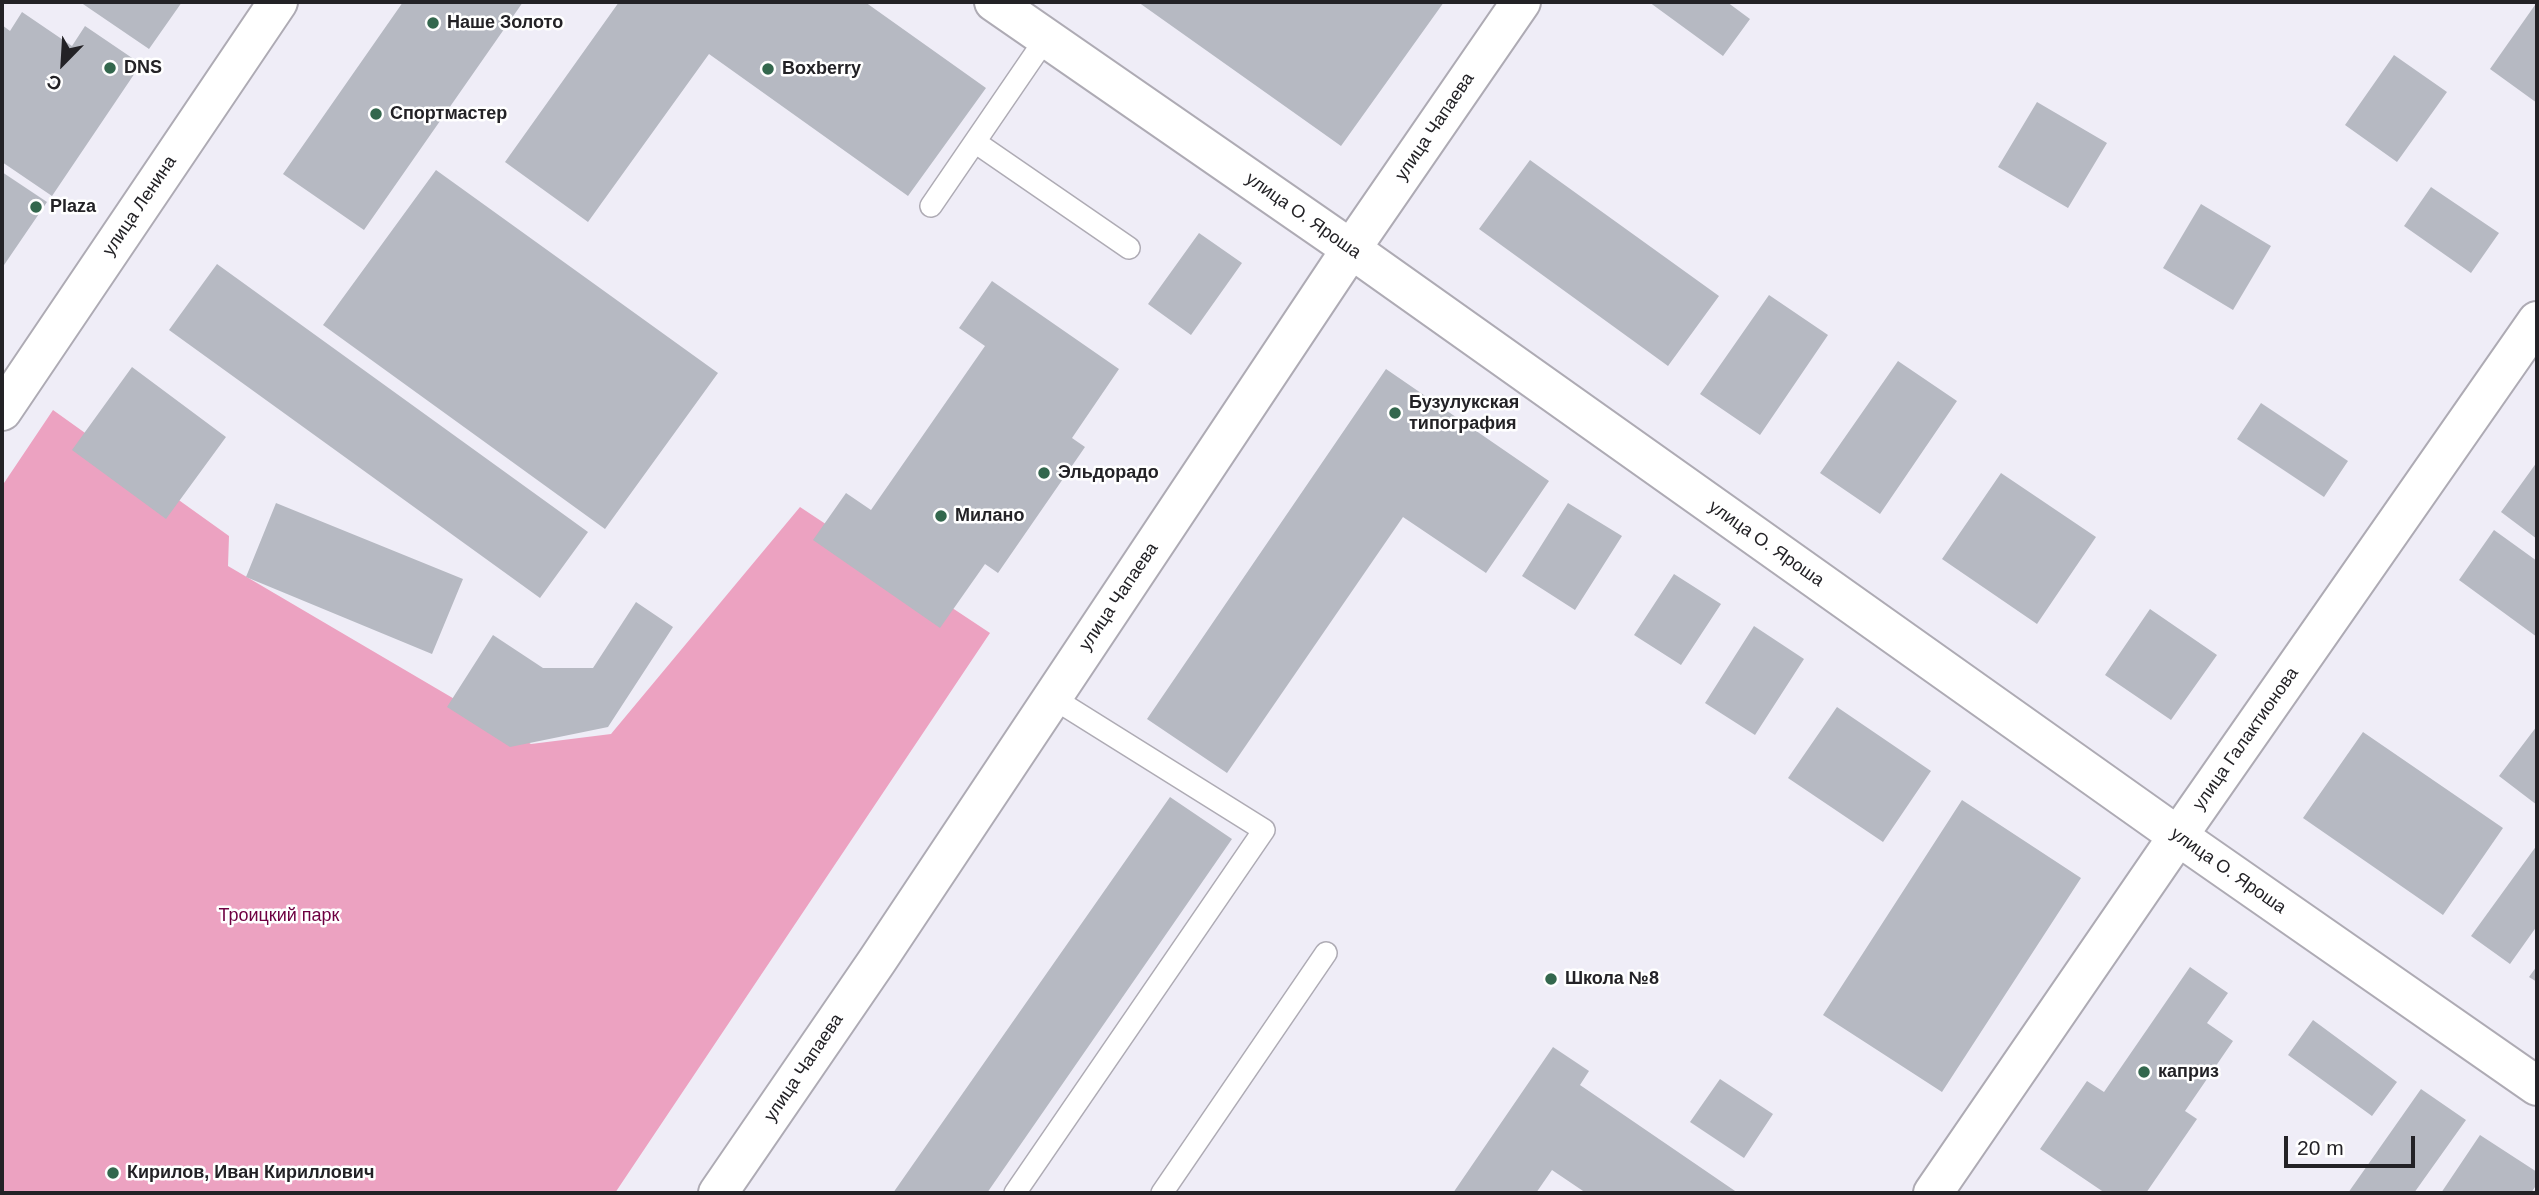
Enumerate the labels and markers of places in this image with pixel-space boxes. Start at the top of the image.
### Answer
place label: Наше Золото [447,12,563,34]
marker: Наше Золото [425,15,441,31]
place label: DNS [124,57,162,79]
place label: Boxberry [782,58,861,80]
marker: DNS [102,60,118,76]
marker: Boxberry [760,61,776,77]
place label: Спортмастер [390,103,507,125]
marker: Спортмастер [368,106,384,122]
place label: Plaza [50,196,96,218]
marker: Plaza [28,199,44,215]
place label: Бузулукская типография [1409,392,1519,434]
marker: Бузулукская типография [1387,405,1403,421]
place label: Эльдорадо [1058,462,1159,484]
marker: Эльдорадо [1036,465,1052,481]
place label: Милано [955,505,1024,527]
marker: Милано [933,508,949,524]
place label: Школа №8 [1565,968,1659,990]
marker: Школа №8 [1543,971,1559,987]
place label: каприз [2158,1061,2219,1083]
marker: каприз [2136,1064,2152,1080]
place label: Кирилов, Иван Кириллович [127,1162,374,1184]
marker: Кирилов, Иван Кириллович [105,1165,121,1181]

